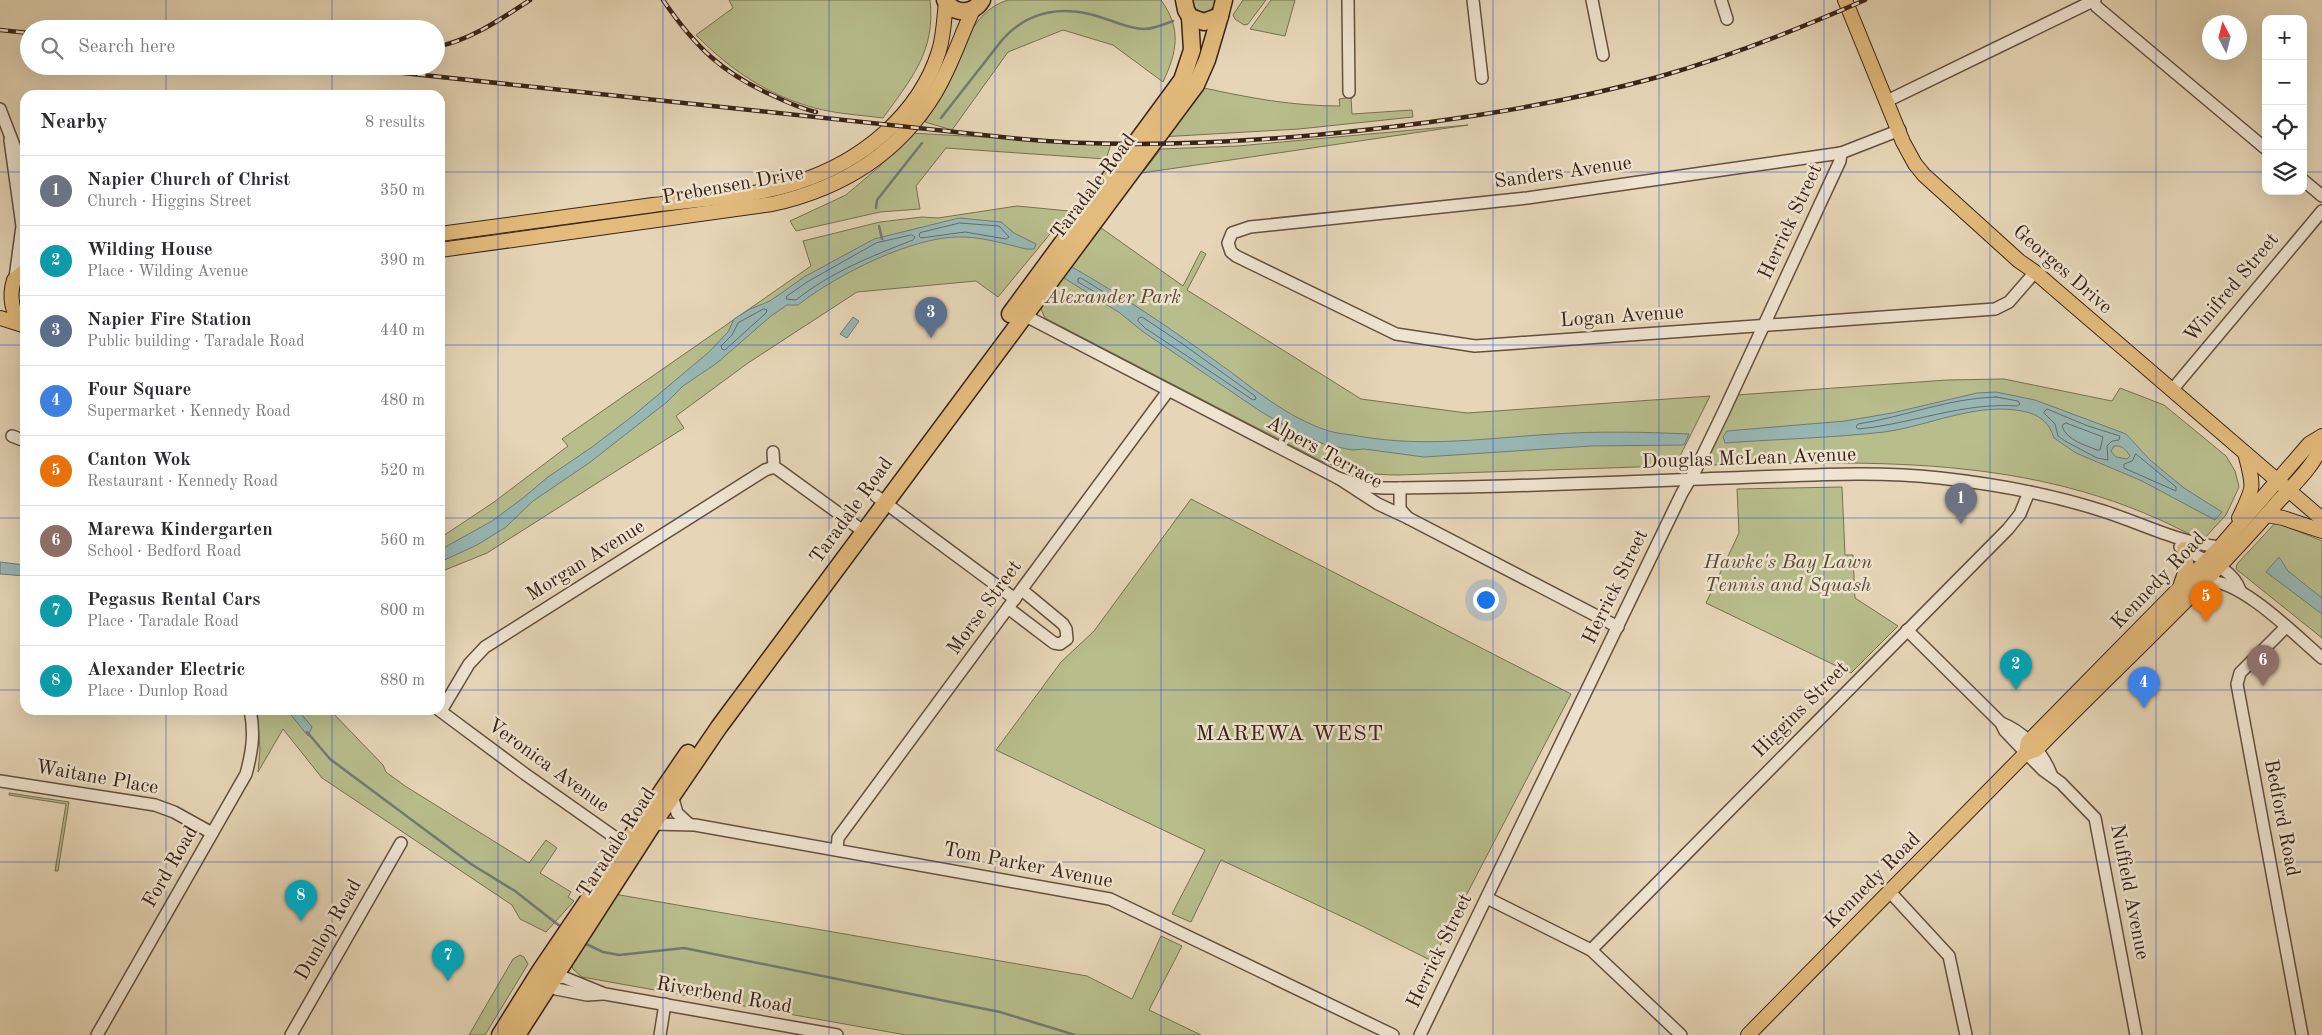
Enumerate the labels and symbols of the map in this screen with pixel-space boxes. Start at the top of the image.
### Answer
north arrow [2202,15,2247,60]
street label: Taradale Road [1048,131,1140,243]
street label: Sanders Avenue [1493,153,1633,193]
street label: Herrick Street [1756,161,1826,283]
street label: Prebensen Drive [661,164,805,208]
street label: Georges Drive [2009,222,2115,318]
street label: Winifred Street [2181,230,2283,346]
park label: Alexander Park [1044,288,1181,308]
pin: 3 [915,297,947,338]
street label: Logan Avenue [1559,303,1685,331]
street label: Alpers Terrace [1263,413,1385,493]
street label: Douglas McLean Avenue [1641,445,1857,473]
street label: Taradale Road [807,454,897,568]
pin: 1 [1945,483,1977,524]
street label: Morgan Avenue [523,517,649,605]
street label: Herrick Street [1580,527,1652,647]
street label: Kennedy Road [2108,529,2210,633]
park label: Hawke's Bay Lawn Tennis and Squash [1703,553,1872,596]
street label: Morse Street [944,557,1026,659]
pin: 5 [2190,581,2222,622]
your location [1473,587,1499,613]
pin: 6 [2247,645,2279,686]
pin: 2 [2000,649,2032,690]
street label: Higgins Street [1749,658,1853,762]
pin: 4 [2128,667,2160,708]
street label: Veronica Avenue [484,715,612,817]
district label: MAREWA WEST [1196,723,1384,745]
street label: Waitane Place [34,757,160,799]
street label: Bedford Road [2260,758,2302,878]
street label: Taradale Road [574,785,660,901]
street label: Ford Road [140,823,202,911]
street label: Nuffield Avenue [2106,823,2152,961]
street label: Kennedy Road [1821,829,1925,933]
street label: Tom Parker Avenue [942,840,1114,892]
street label: Dunlop Road [292,876,366,984]
pin: 8 [285,880,317,921]
street label: Herrick Street [1404,891,1476,1011]
pin: 7 [432,940,464,981]
street label: Riverbend Road [655,974,793,1018]

